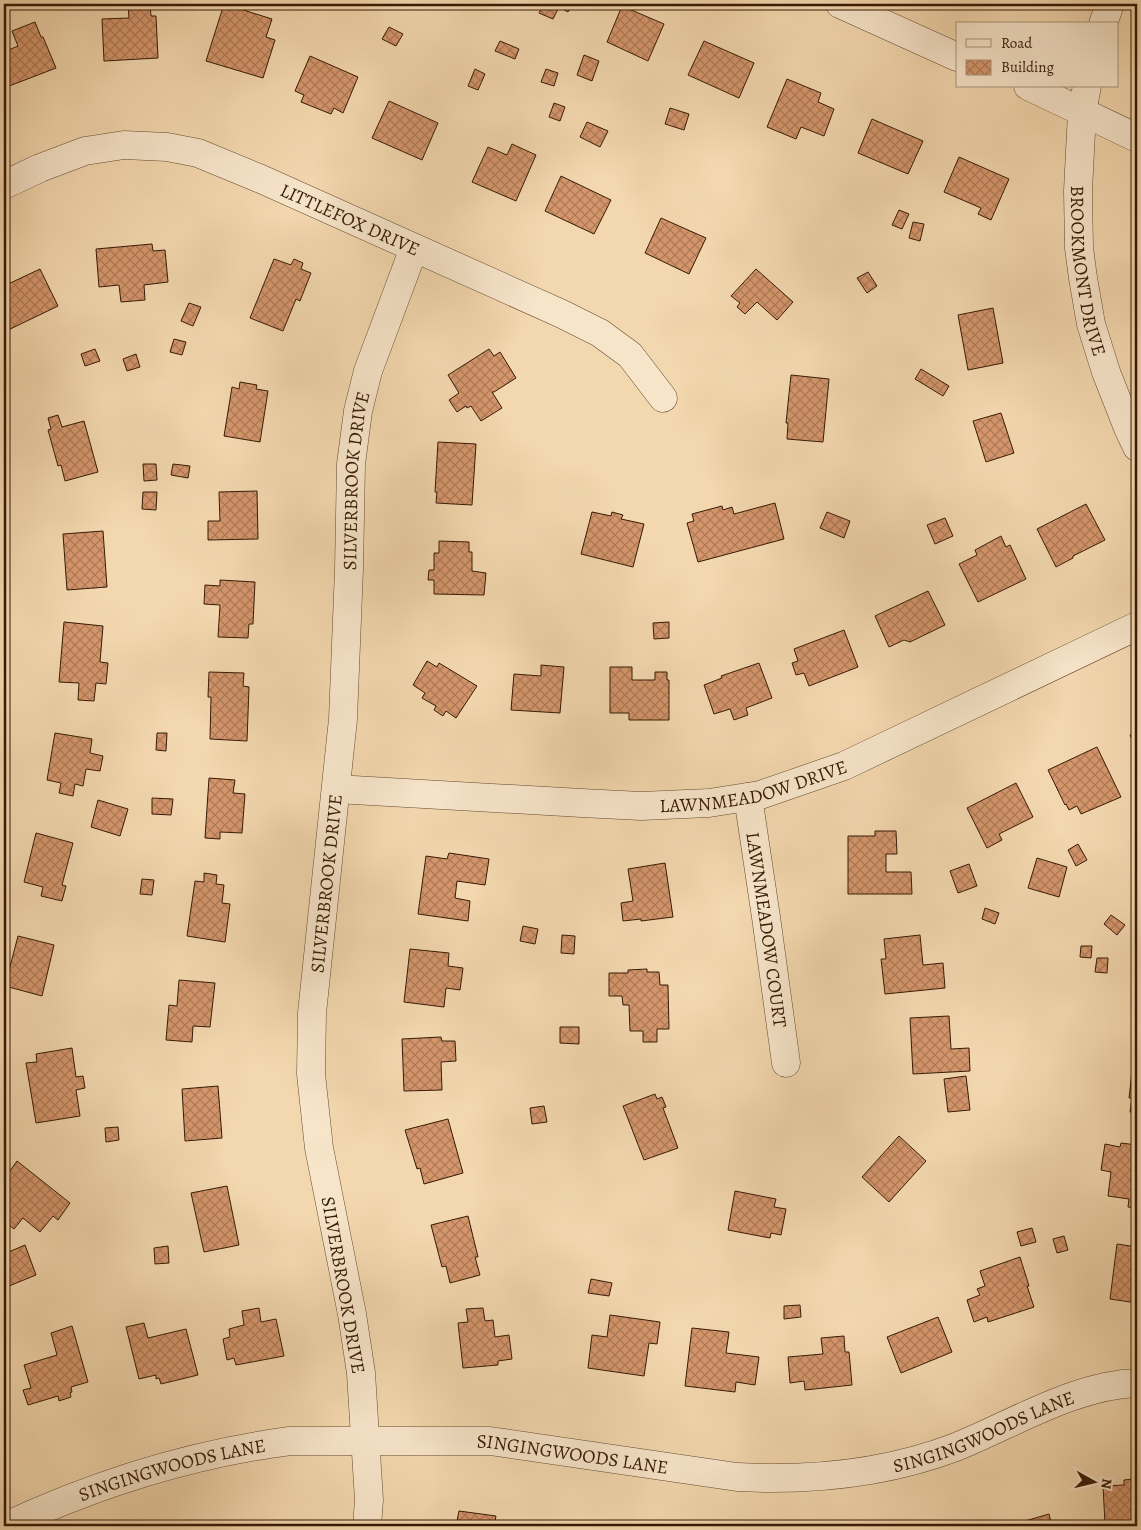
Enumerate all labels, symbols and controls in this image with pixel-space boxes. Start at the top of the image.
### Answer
legend [956,22,1118,88]
text: Road [1001,33,1033,53]
text: Building [1001,57,1054,77]
street label: LITTLEFOX DRIVE [276,177,424,263]
street label: BROOKMONT DRIVE [1064,185,1112,359]
street label: SILVERBROOK DRIVE [337,389,376,571]
street label: LAWNMEADOW DRIVE [659,754,851,819]
street label: SILVERBROOK DRIVE [304,793,349,974]
street label: LAWNMEADOW COURT [739,830,793,1030]
street label: SILVERBROOK DRIVE [315,1194,371,1376]
street label: SINGINGWOODS LANE [891,1385,1078,1479]
street label: SINGINGWOODS LANE [477,1429,670,1481]
street label: SINGINGWOODS LANE [75,1433,268,1508]
north arrow [1068,1458,1118,1508]
text: N [1096,1477,1116,1490]

